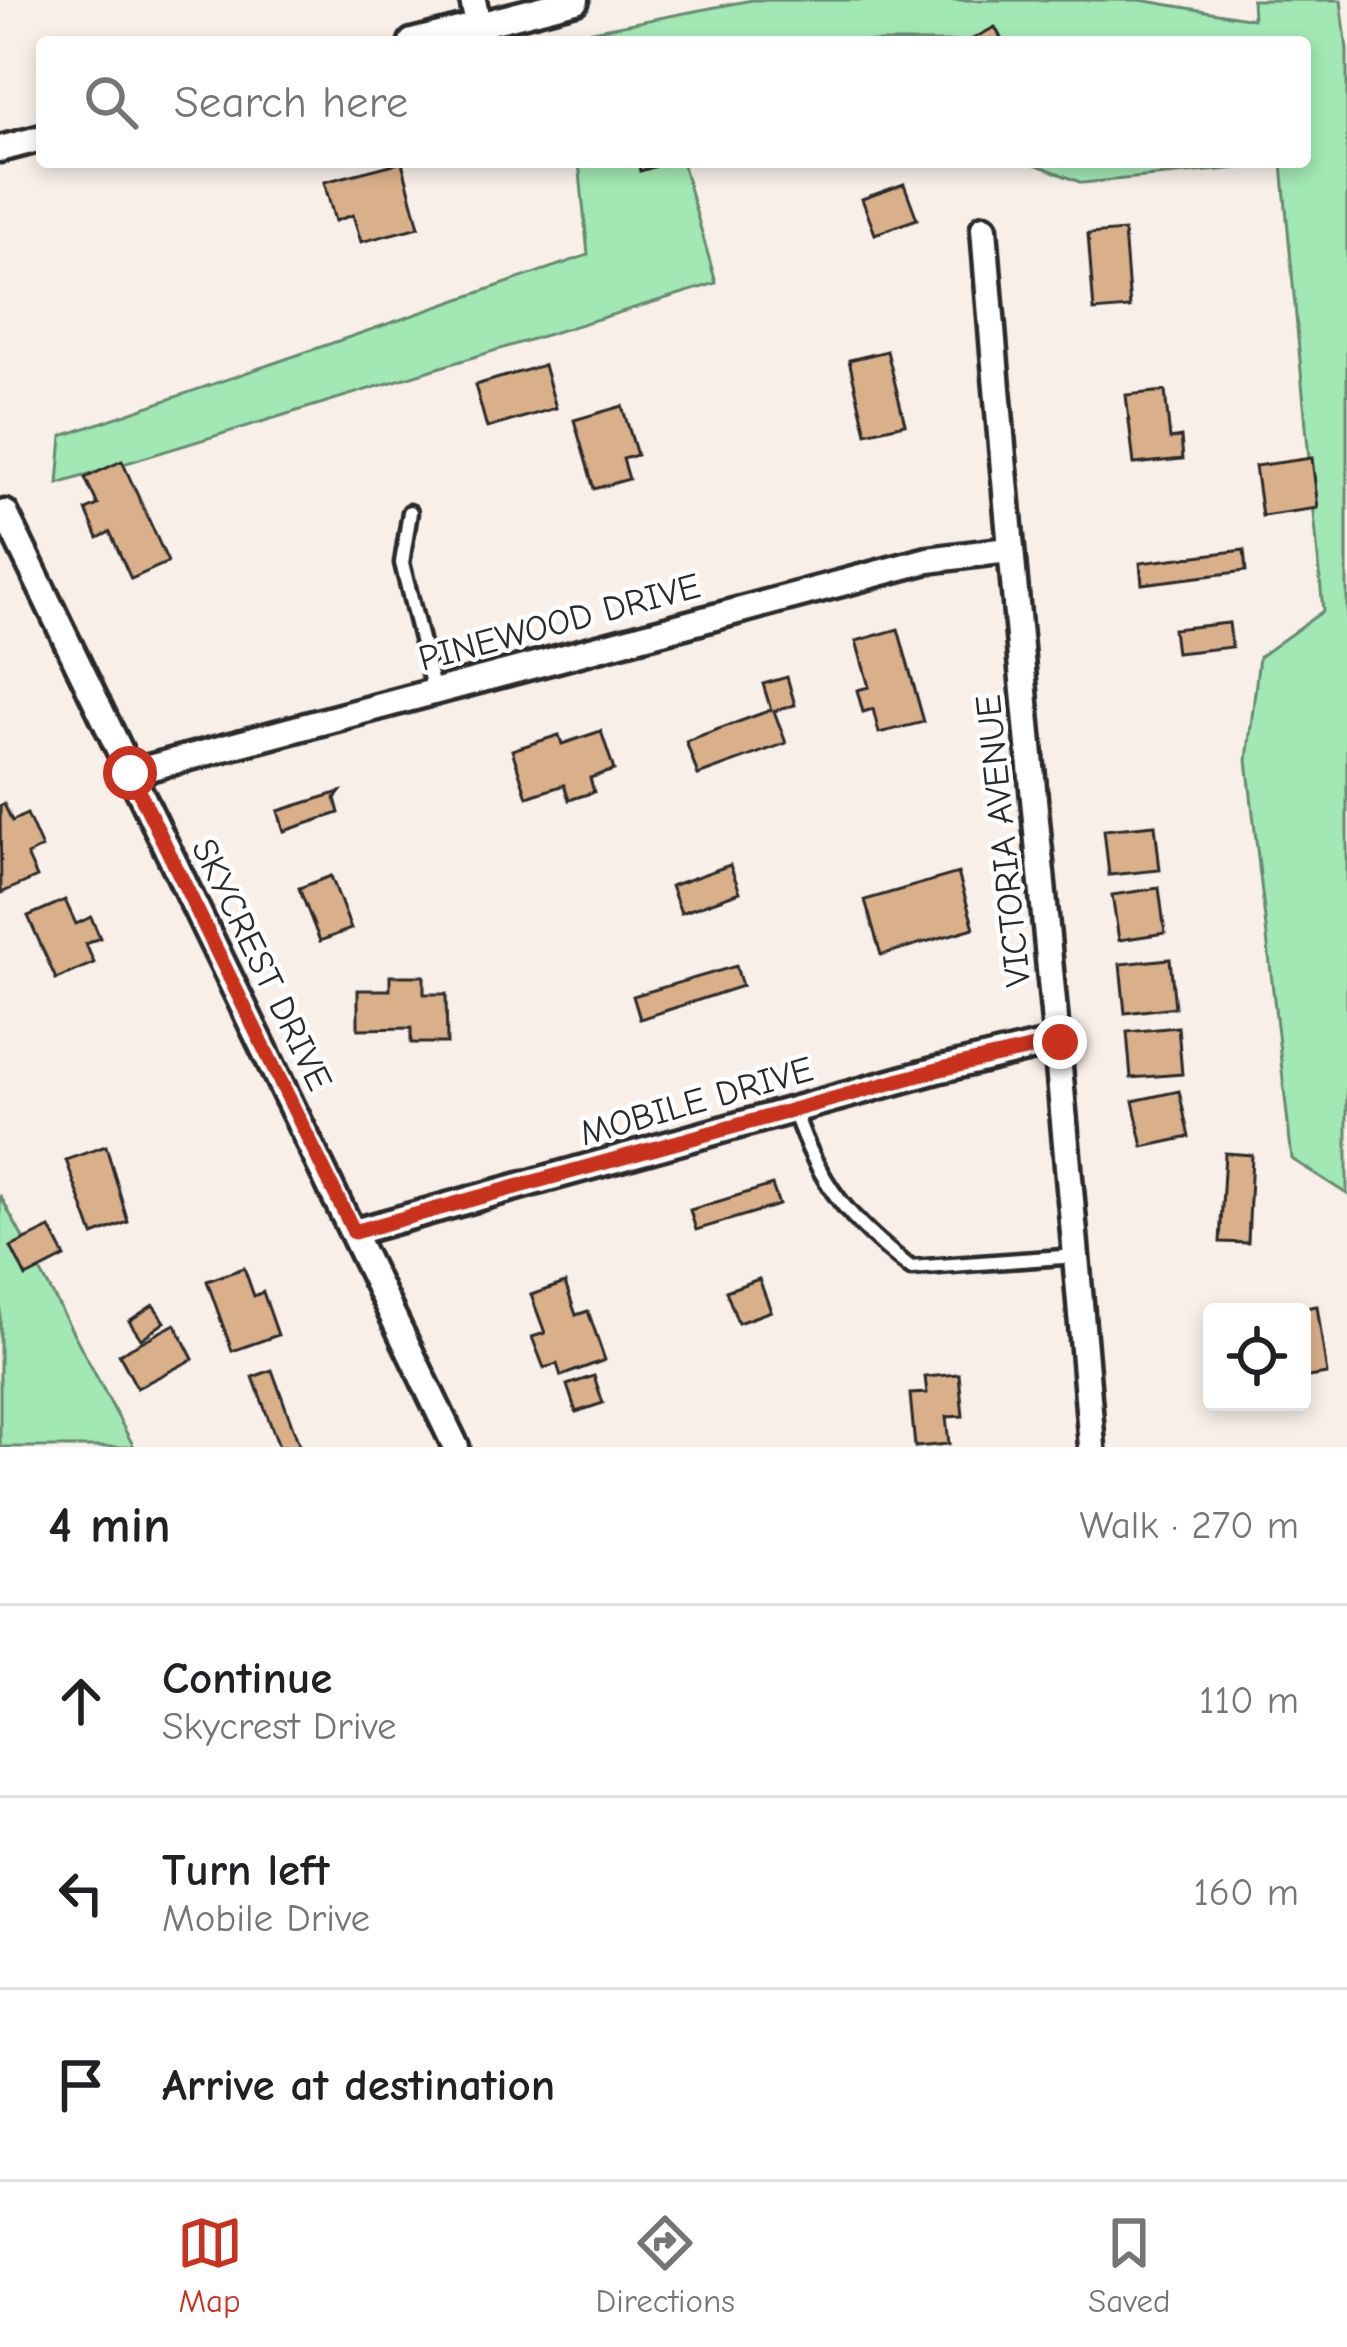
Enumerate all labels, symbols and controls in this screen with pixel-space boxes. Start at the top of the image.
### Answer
search box [36,36,1311,168]
icon: search [78,69,144,135]
text: Search here [174,76,408,128]
street label: PINEWOOD DRIVE [414,565,705,680]
street label: VICTORIA AVENUE [968,693,1039,989]
route start [103,746,157,800]
street label: SKYCREST DRIVE [183,832,340,1097]
route end [1033,1015,1087,1069]
street label: MOBILE DRIVE [575,1049,818,1154]
map controls [1203,1303,1311,1411]
button: locate [1203,1303,1311,1411]
text: 4 min [48,1496,171,1555]
text: Walk · 270 m [1080,1503,1299,1548]
text: Continue [162,1652,332,1704]
icon: ahead [48,1668,114,1734]
text: 110 m [1199,1678,1299,1723]
text: Skycrest Drive [162,1704,397,1749]
text: Turn left [162,1844,329,1896]
icon: left [48,1860,114,1926]
text: 160 m [1193,1870,1299,1915]
text: Mobile Drive [162,1896,370,1941]
icon: arrive [48,2052,114,2118]
text: Arrive at destination [162,2059,555,2111]
tab: Map [177,2210,243,2320]
tab: Directions [596,2210,735,2320]
tab: Saved [1088,2210,1170,2320]

